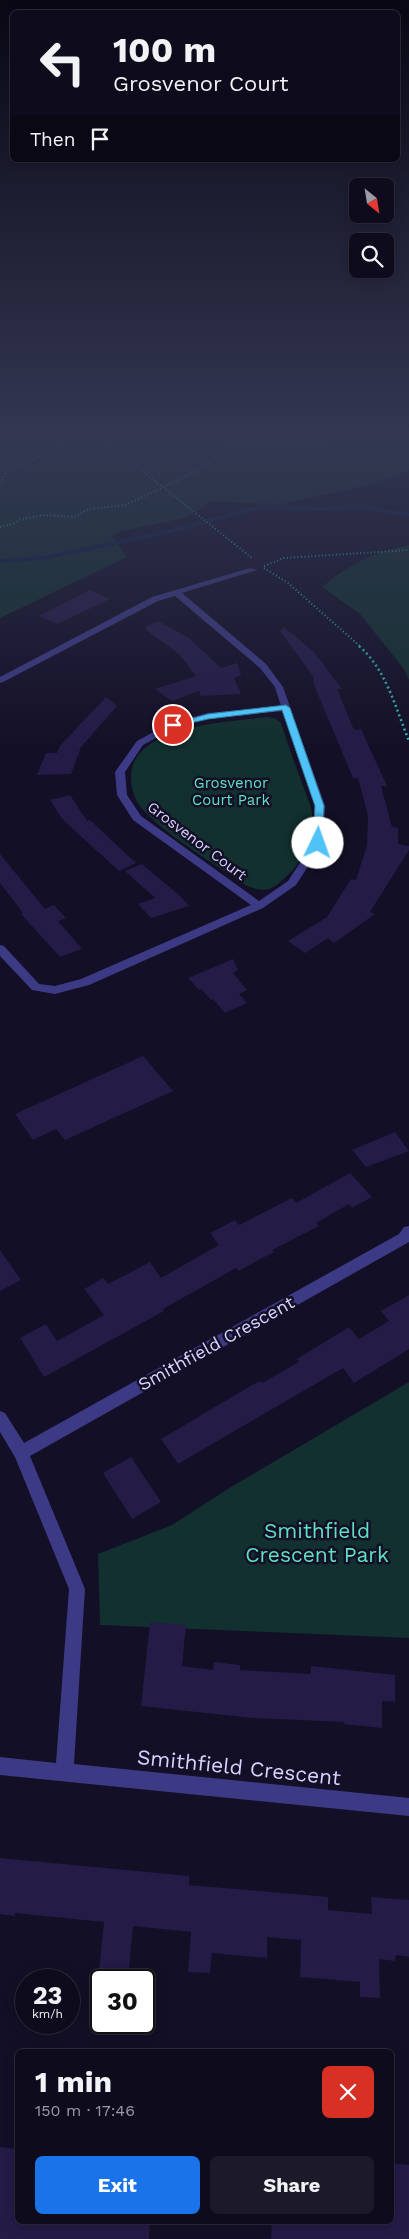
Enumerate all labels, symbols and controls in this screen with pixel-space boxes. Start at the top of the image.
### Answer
text: 100 m [113,29,216,71]
icon: left [30,30,95,95]
text: Grosvenor Court [113,71,288,96]
icon: arrive [86,125,114,153]
text: Then [30,128,76,151]
north arrow [349,178,394,222]
map controls [349,178,394,278]
button: search [349,233,394,278]
pin [152,704,194,746]
icon: arrive [159,711,187,739]
park label: Grosvenor Court Park [192,774,270,809]
street label: Grosvenor Court [144,798,251,885]
position arrow [291,816,343,868]
street label: Smithfield Crescent [134,1291,298,1395]
park label: Smithfield Crescent Park [245,1518,389,1567]
street label: Smithfield Crescent [136,1744,342,1790]
speed limit sign: 30 [90,1969,155,2034]
text: 23 [33,1981,62,2010]
text: km/h [32,2007,63,2021]
text: 1 min [35,2064,112,2099]
button: close [322,2066,374,2118]
text: 150 m · 17:46 [35,2101,135,2120]
button: Exit [35,2156,200,2214]
button: Share [210,2156,374,2214]

